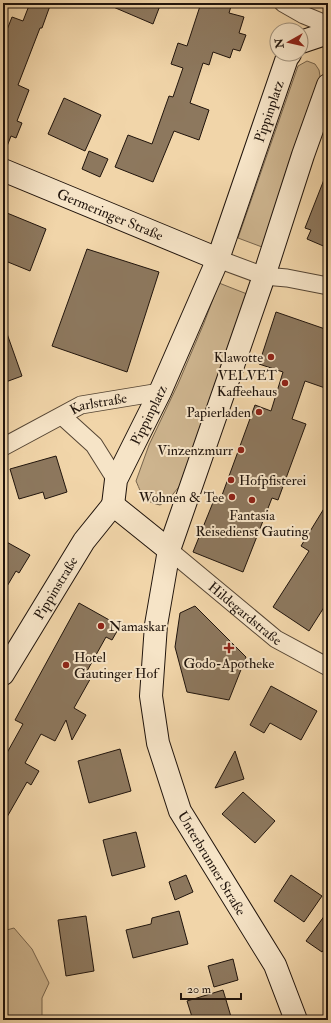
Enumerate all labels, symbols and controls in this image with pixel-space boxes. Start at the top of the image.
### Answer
north arrow [269,22,309,62]
text: N [272,36,287,50]
street label: Pippinplatz [251,78,288,145]
street label: Germeringer Straße [54,185,166,244]
place label: Klawotte [214,349,263,366]
marker: Klawotte [266,352,276,362]
place label: VELVET Kaffeehaus [217,367,278,400]
marker: VELVET Kaffeehaus [280,378,290,388]
street label: Pippinplatz [127,382,171,448]
street label: Karlstraße [67,390,128,418]
place label: Papierladen [186,404,251,422]
marker: Papierladen [254,407,264,417]
place label: Vinzenzmurr [157,442,234,459]
marker: Vinzenzmurr [236,445,246,455]
place label: Hofpfisterei [239,472,307,490]
marker: Hofpfisterei [226,475,236,485]
place label: Wohnen & Tee [138,489,224,506]
marker: Wohnen & Tee [227,492,237,502]
marker: Fantasia Reisedienst Gauting [247,495,257,505]
place label: Fantasia Reisedienst Gauting [195,507,310,540]
street label: Pippinstraße [30,553,82,623]
street label: Hildegardstraße [205,578,284,649]
place label: Namaskar [109,618,167,635]
marker: Namaskar [96,621,106,631]
marker: Godo-Apotheke [224,643,234,653]
place label: Hotel Gautinger Hof [74,649,160,682]
place label: Godo-Apotheke [184,655,275,673]
marker: Hotel Gautinger Hof [61,660,71,670]
street label: Unterbrunner Straße [174,808,249,919]
scale bar [181,975,241,1001]
text: 20 m [187,982,212,997]

